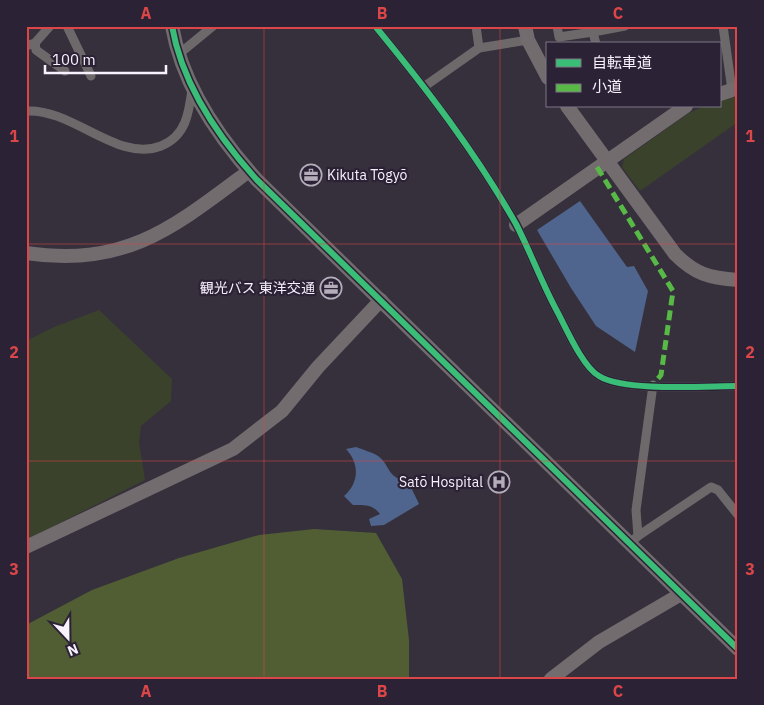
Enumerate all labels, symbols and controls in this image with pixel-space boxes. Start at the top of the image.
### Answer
text: A [141,3,152,23]
text: B [377,3,388,23]
text: C [613,3,623,23]
scale bar [45,42,166,74]
legend [546,42,722,108]
text: 100 m [52,50,96,69]
text: 自転車道 [592,53,652,72]
text: 小道 [592,77,622,96]
text: 1 [9,126,19,146]
text: 1 [745,126,755,146]
office icon: Kikuta Tōgyō [299,163,323,187]
place label: Kikuta Tōgyō [327,166,408,184]
office icon: 観光バス 東洋交通 [319,276,343,300]
place label: 観光バス 東洋交通 [200,279,315,297]
text: 2 [9,342,19,362]
text: 2 [745,342,755,362]
hospital icon: Satō Hospital [487,470,511,494]
place label: Satō Hospital [399,473,483,491]
text: 3 [9,559,19,579]
text: 3 [745,559,755,579]
north arrow [42,612,92,662]
text: N [65,640,81,660]
text: A [141,681,152,701]
text: B [377,681,388,701]
text: C [613,681,623,701]

